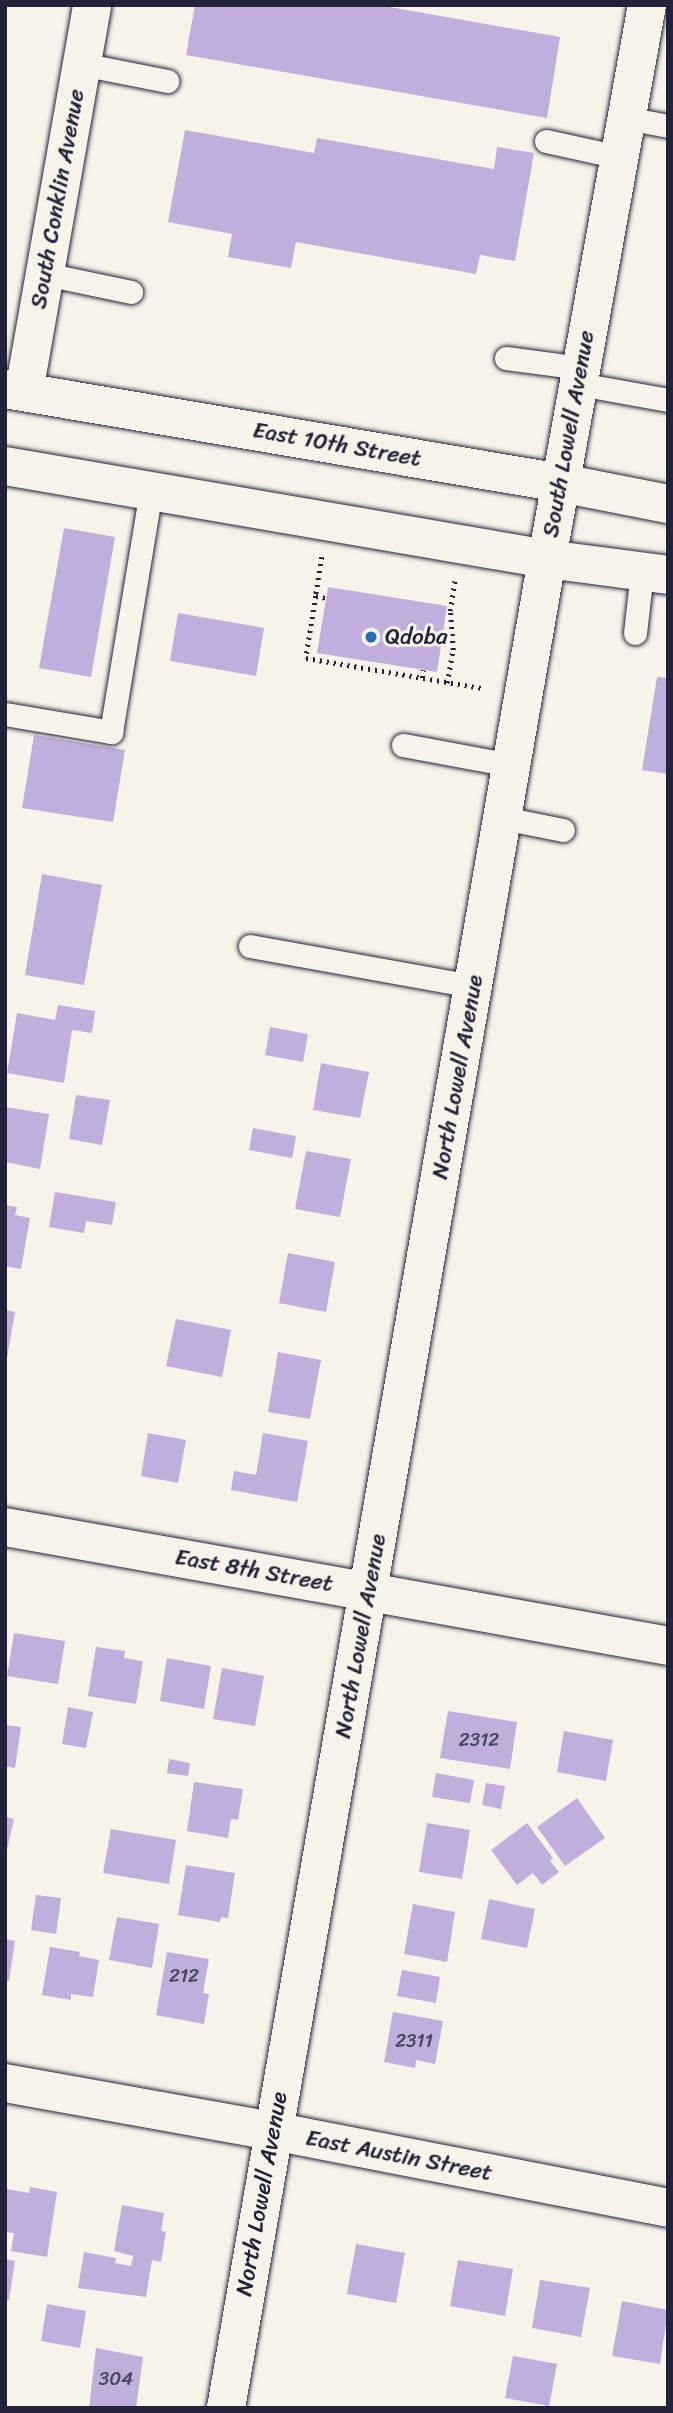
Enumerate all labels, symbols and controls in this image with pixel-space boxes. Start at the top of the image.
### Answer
street label: South Conklin Avenue [25,87,91,311]
street label: South Lowell Avenue [537,329,601,539]
street label: East 10th Street [251,417,423,473]
place label: Qdoba [385,623,448,651]
marker: Qdoba [363,629,379,645]
street label: North Lowell Avenue [426,972,490,1182]
street label: North Lowell Avenue [329,1531,393,1741]
street label: East 8th Street [173,1544,335,1598]
house number: 2312 [459,1729,499,1751]
house number: 212 [169,1965,199,1987]
house number: 2311 [395,2030,433,2052]
street label: North Lowell Avenue [230,2089,294,2299]
street label: East Austin Street [303,2124,495,2188]
house number: 304 [99,2368,133,2390]

